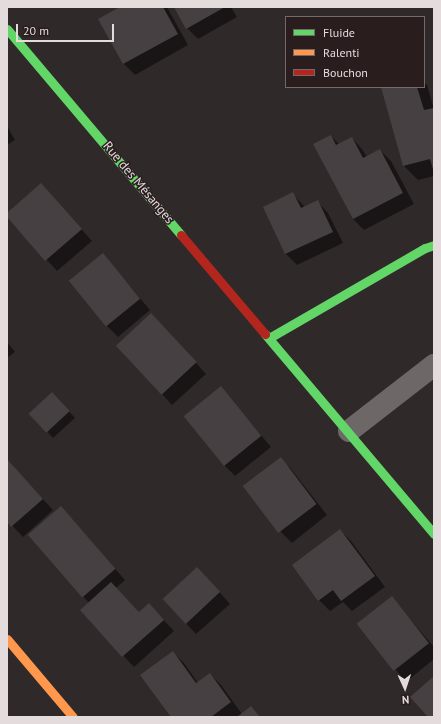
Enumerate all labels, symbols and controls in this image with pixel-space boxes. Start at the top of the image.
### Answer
scale bar [18,16,116,42]
legend [285,16,425,88]
text: 20 m [23,23,49,38]
text: Fluide [323,25,355,40]
text: Ralenti [323,45,359,60]
text: Bouchon [323,65,368,80]
street label: Rue des Mésanges [99,139,177,227]
north arrow [385,668,425,708]
text: N [402,693,410,707]

